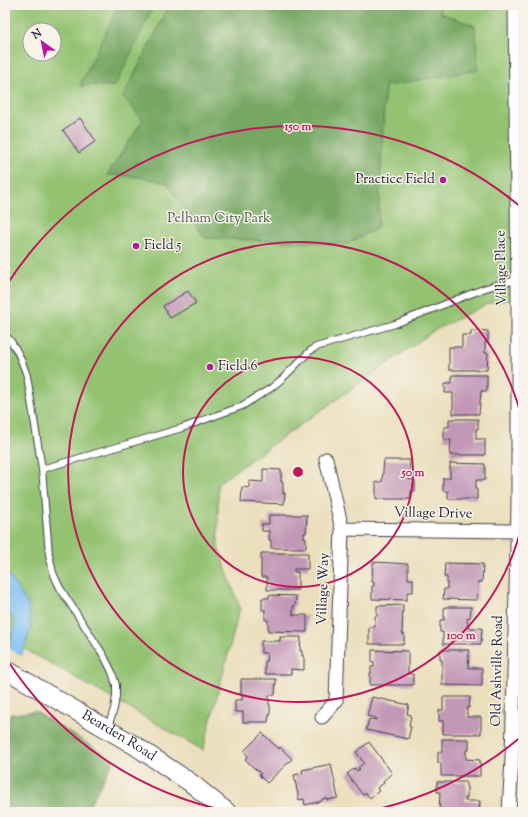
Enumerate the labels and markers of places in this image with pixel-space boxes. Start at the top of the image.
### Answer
place label: Practice Field [355,170,435,190]
marker: Practice Field [438,175,448,185]
place label: Field 5 [144,236,182,256]
marker: Field 5 [131,241,141,251]
place label: Field 6 [218,357,258,377]
marker: Field 6 [205,362,215,372]
centre of rings [291,465,305,479]

